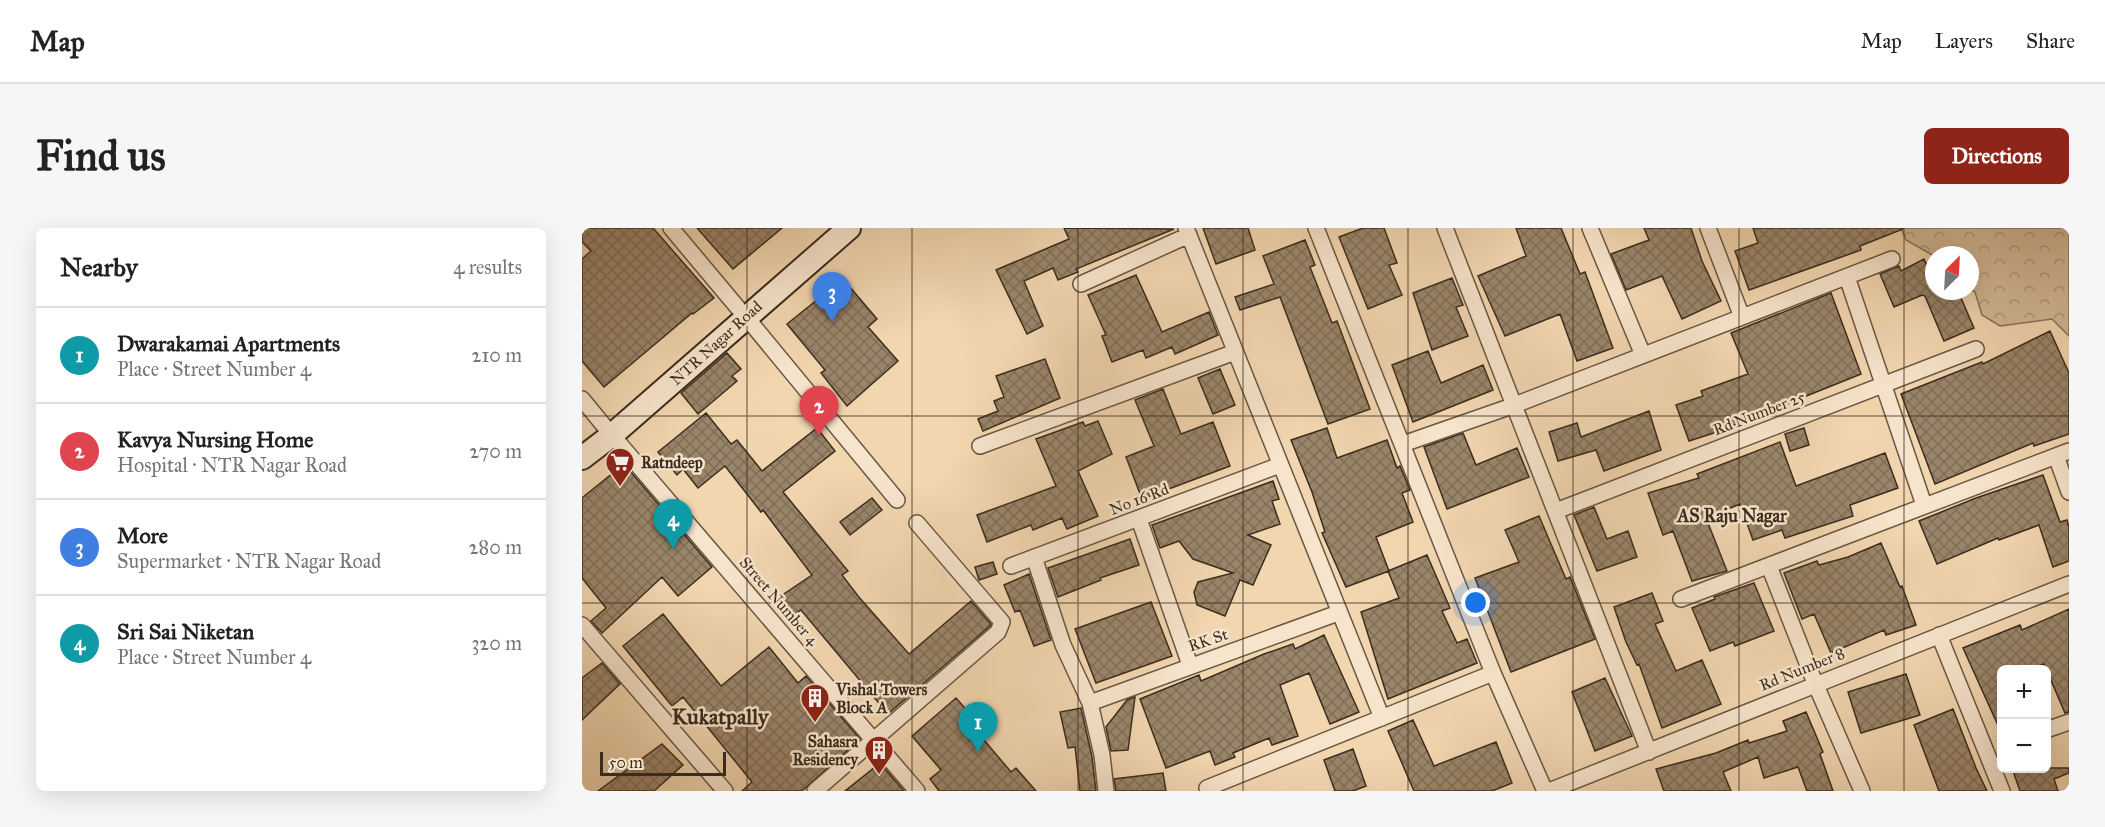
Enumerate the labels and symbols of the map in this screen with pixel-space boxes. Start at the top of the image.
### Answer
north arrow [1925,246,1979,300]
pin: 3 [812,272,852,322]
street label: NTR Nagar Road [666,297,766,390]
pin: 2 [800,386,838,436]
street label: Rd Number 25 [1710,387,1808,439]
supermarket icon: Ratndeep [604,446,636,488]
place label: Ratndeep [641,453,703,473]
street label: No 16 Rd [1107,479,1171,519]
pin: 4 [654,500,692,549]
district label: AS Raju Nagar [1676,505,1788,528]
street label: Street Number 4 [735,553,823,650]
your location [1461,588,1490,617]
street label: RK St [1186,624,1231,656]
street label: Rd Number 8 [1757,643,1847,695]
place label: Vishal Towers Block A [835,680,928,717]
building icon: Vishal Towers Block A [799,682,831,724]
pin: 1 [958,702,998,752]
district label: Kukatpally [672,703,770,730]
place label: Sahasra Residency [792,732,859,770]
building icon: Sahasra Residency [863,734,895,776]
scale bar [600,749,726,776]

